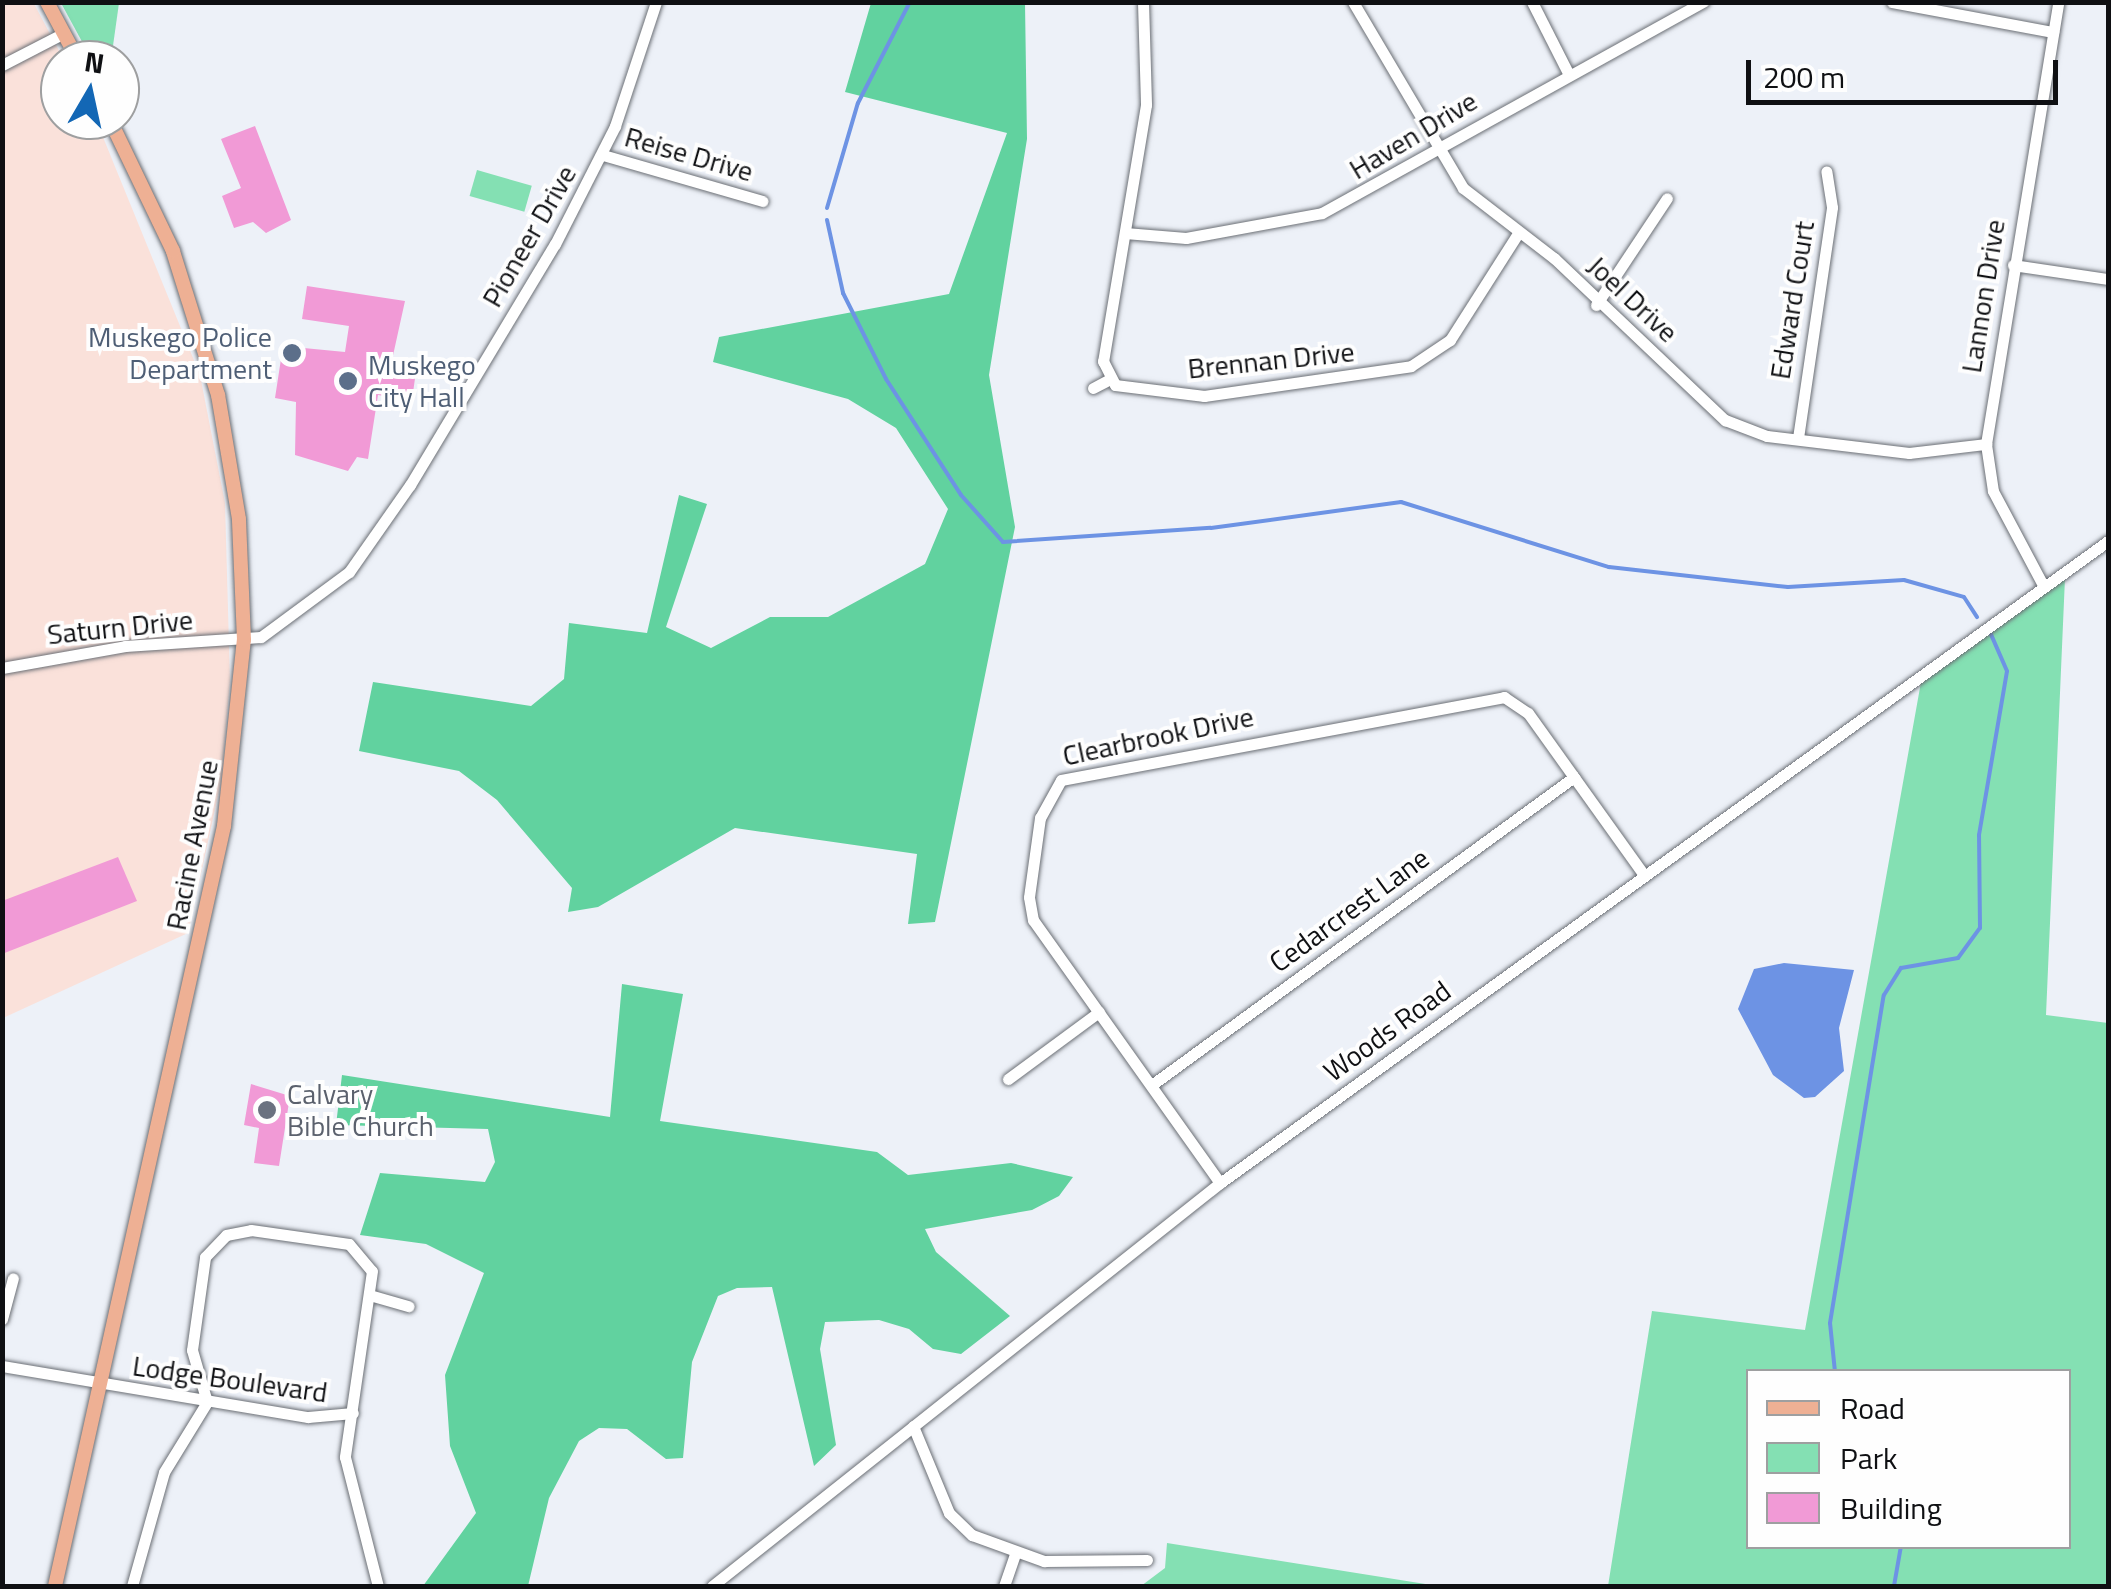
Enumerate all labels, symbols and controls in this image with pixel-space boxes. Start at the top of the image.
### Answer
text: N [82,39,107,85]
north arrow [40,40,140,140]
scale bar [1751,40,2064,102]
text: 200 m [1763,54,1845,100]
street label: Haven Drive [1343,84,1483,186]
street label: Reise Drive [621,120,757,188]
street label: Pioneer Drive [475,159,583,313]
street label: Lannon Drive [1954,217,2012,375]
street label: Edward Court [1763,219,1821,381]
street label: Joel Drive [1581,249,1685,349]
place label: Muskego Police Department [88,320,272,386]
street label: Brennan Drive [1186,335,1356,385]
marker: Muskego Police Department [281,342,303,364]
place label: Muskego City Hall [368,348,476,414]
marker: Muskego City Hall [337,370,359,392]
street label: Saturn Drive [46,603,194,651]
street label: Clearbrook Drive [1060,699,1256,773]
street label: Racine Avenue [159,757,225,933]
street label: Cedarcrest Lane [1263,841,1435,979]
street label: Woods Road [1317,974,1457,1088]
place label: Calvary Bible Church [287,1077,434,1143]
marker: Calvary Bible Church [256,1099,278,1121]
street label: Lodge Boulevard [130,1349,330,1409]
legend [1746,1369,2071,1549]
text: Road [1840,1385,1905,1431]
text: Park [1840,1435,1897,1481]
text: Building [1840,1485,1942,1531]

